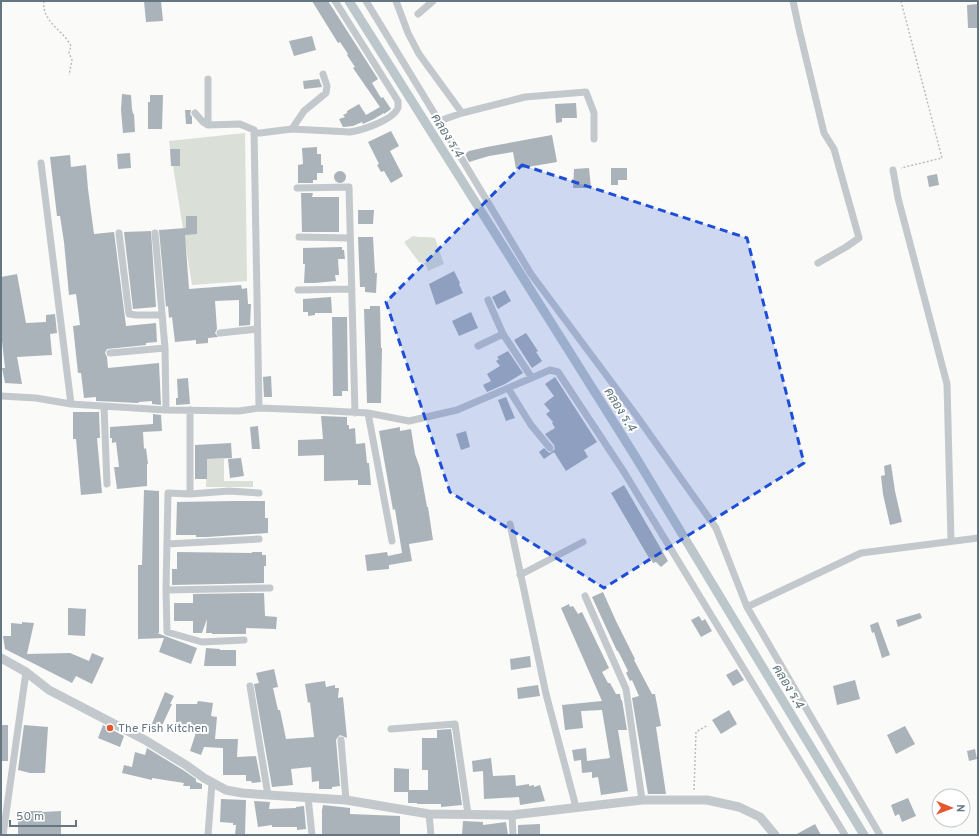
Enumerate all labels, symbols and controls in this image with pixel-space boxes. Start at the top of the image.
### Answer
water label: คลอง ร.4 [427,111,466,161]
water label: คลอง ร.4 [600,385,639,435]
water label: คลอง ร.4 [768,662,807,712]
place label: The Fish Kitchen [118,721,208,737]
marker: The Fish Kitchen [105,723,115,733]
north arrow [931,788,971,828]
scale bar [10,802,76,828]
text: N [953,804,967,812]
text: 50 m [16,809,44,825]

